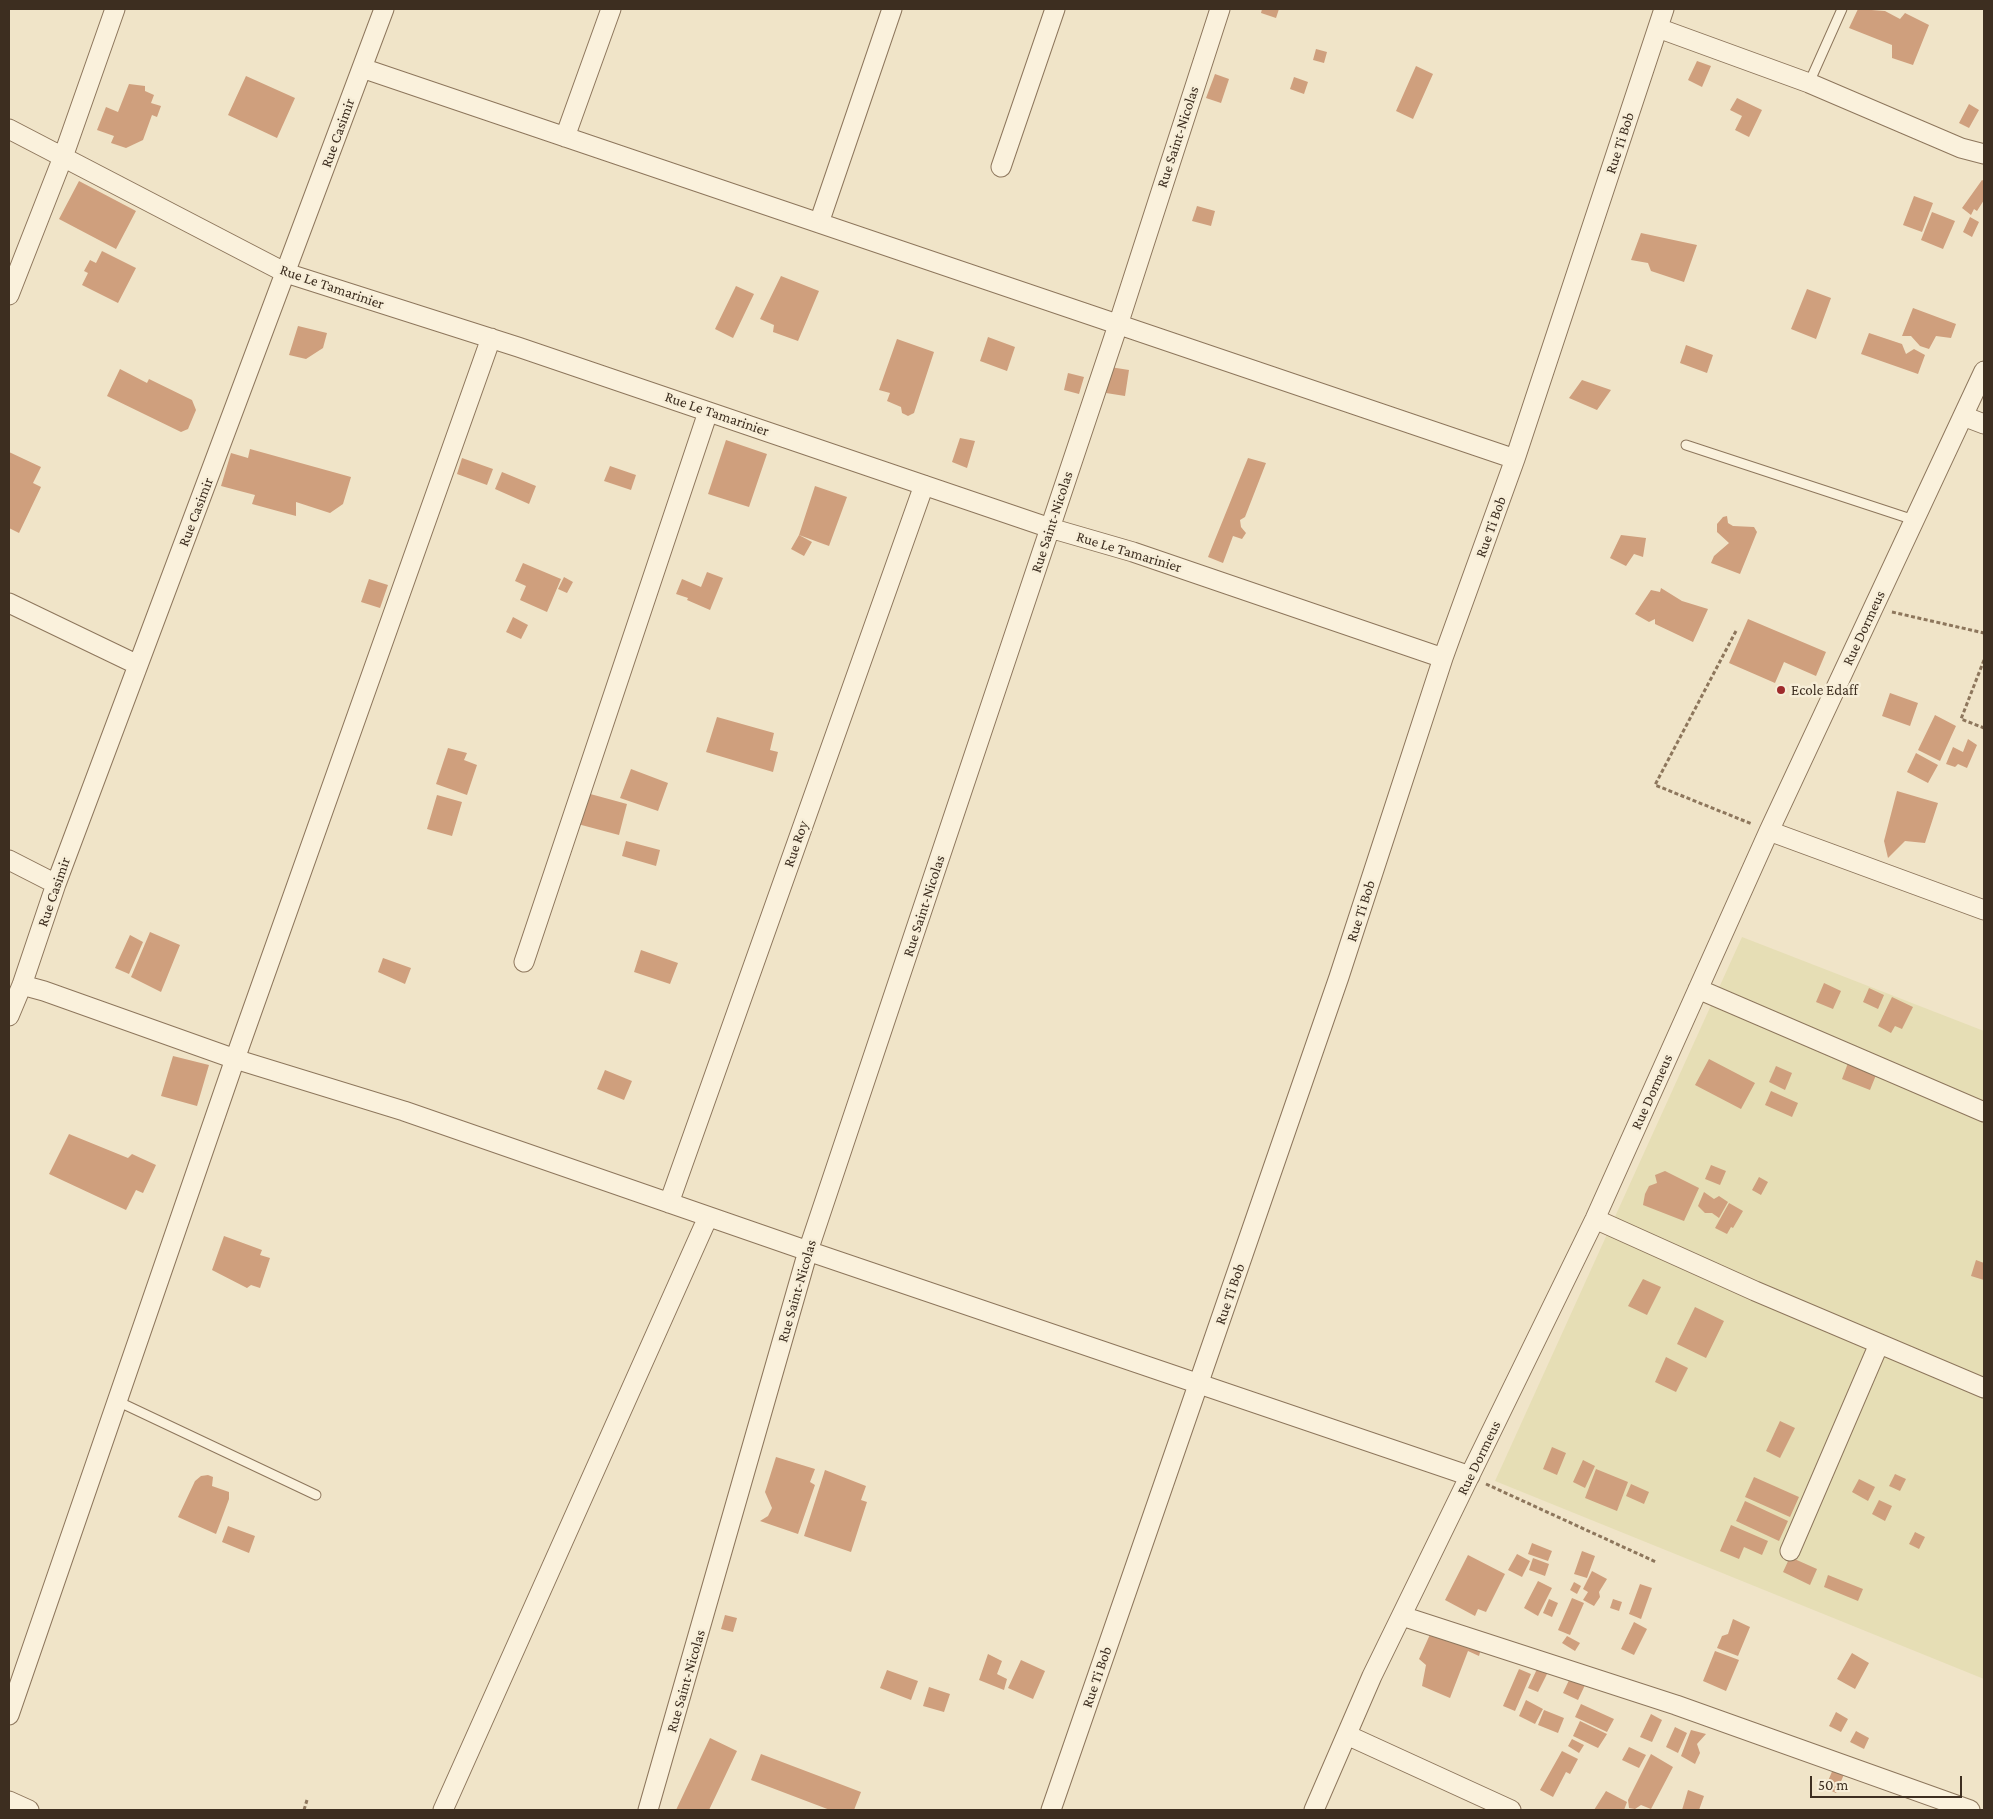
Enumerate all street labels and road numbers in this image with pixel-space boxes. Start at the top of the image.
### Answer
street label: Rue Saint-Nicolas [1153,84,1203,190]
street label: Rue Casimir [317,96,359,170]
street label: Rue Ti Bob [1602,110,1638,176]
street label: Rue Le Tamarinier [277,261,387,313]
street label: Rue Le Tamarinier [662,388,772,440]
street label: Rue Saint-Nicolas [1027,469,1077,575]
street label: Rue Casimir [175,475,217,549]
street label: Rue Ti Bob [1472,494,1510,560]
street label: Rue Le Tamarinier [1074,527,1184,577]
street label: Rue Dormeus [1839,588,1889,668]
street label: Rue Roy [780,818,812,870]
street label: Rue Saint-Nicolas [899,853,949,959]
street label: Rue Casimir [34,855,74,929]
street label: Rue Ti Bob [1343,878,1379,944]
street label: Rue Dormeus [1627,1051,1677,1133]
street label: Rue Saint-Nicolas [774,1238,820,1344]
street label: Rue Ti Bob [1211,1261,1249,1327]
street label: Rue Dormeus [1453,1418,1505,1498]
street label: Rue Saint-Nicolas [663,1628,709,1734]
street label: Rue Ti Bob [1078,1644,1116,1710]

